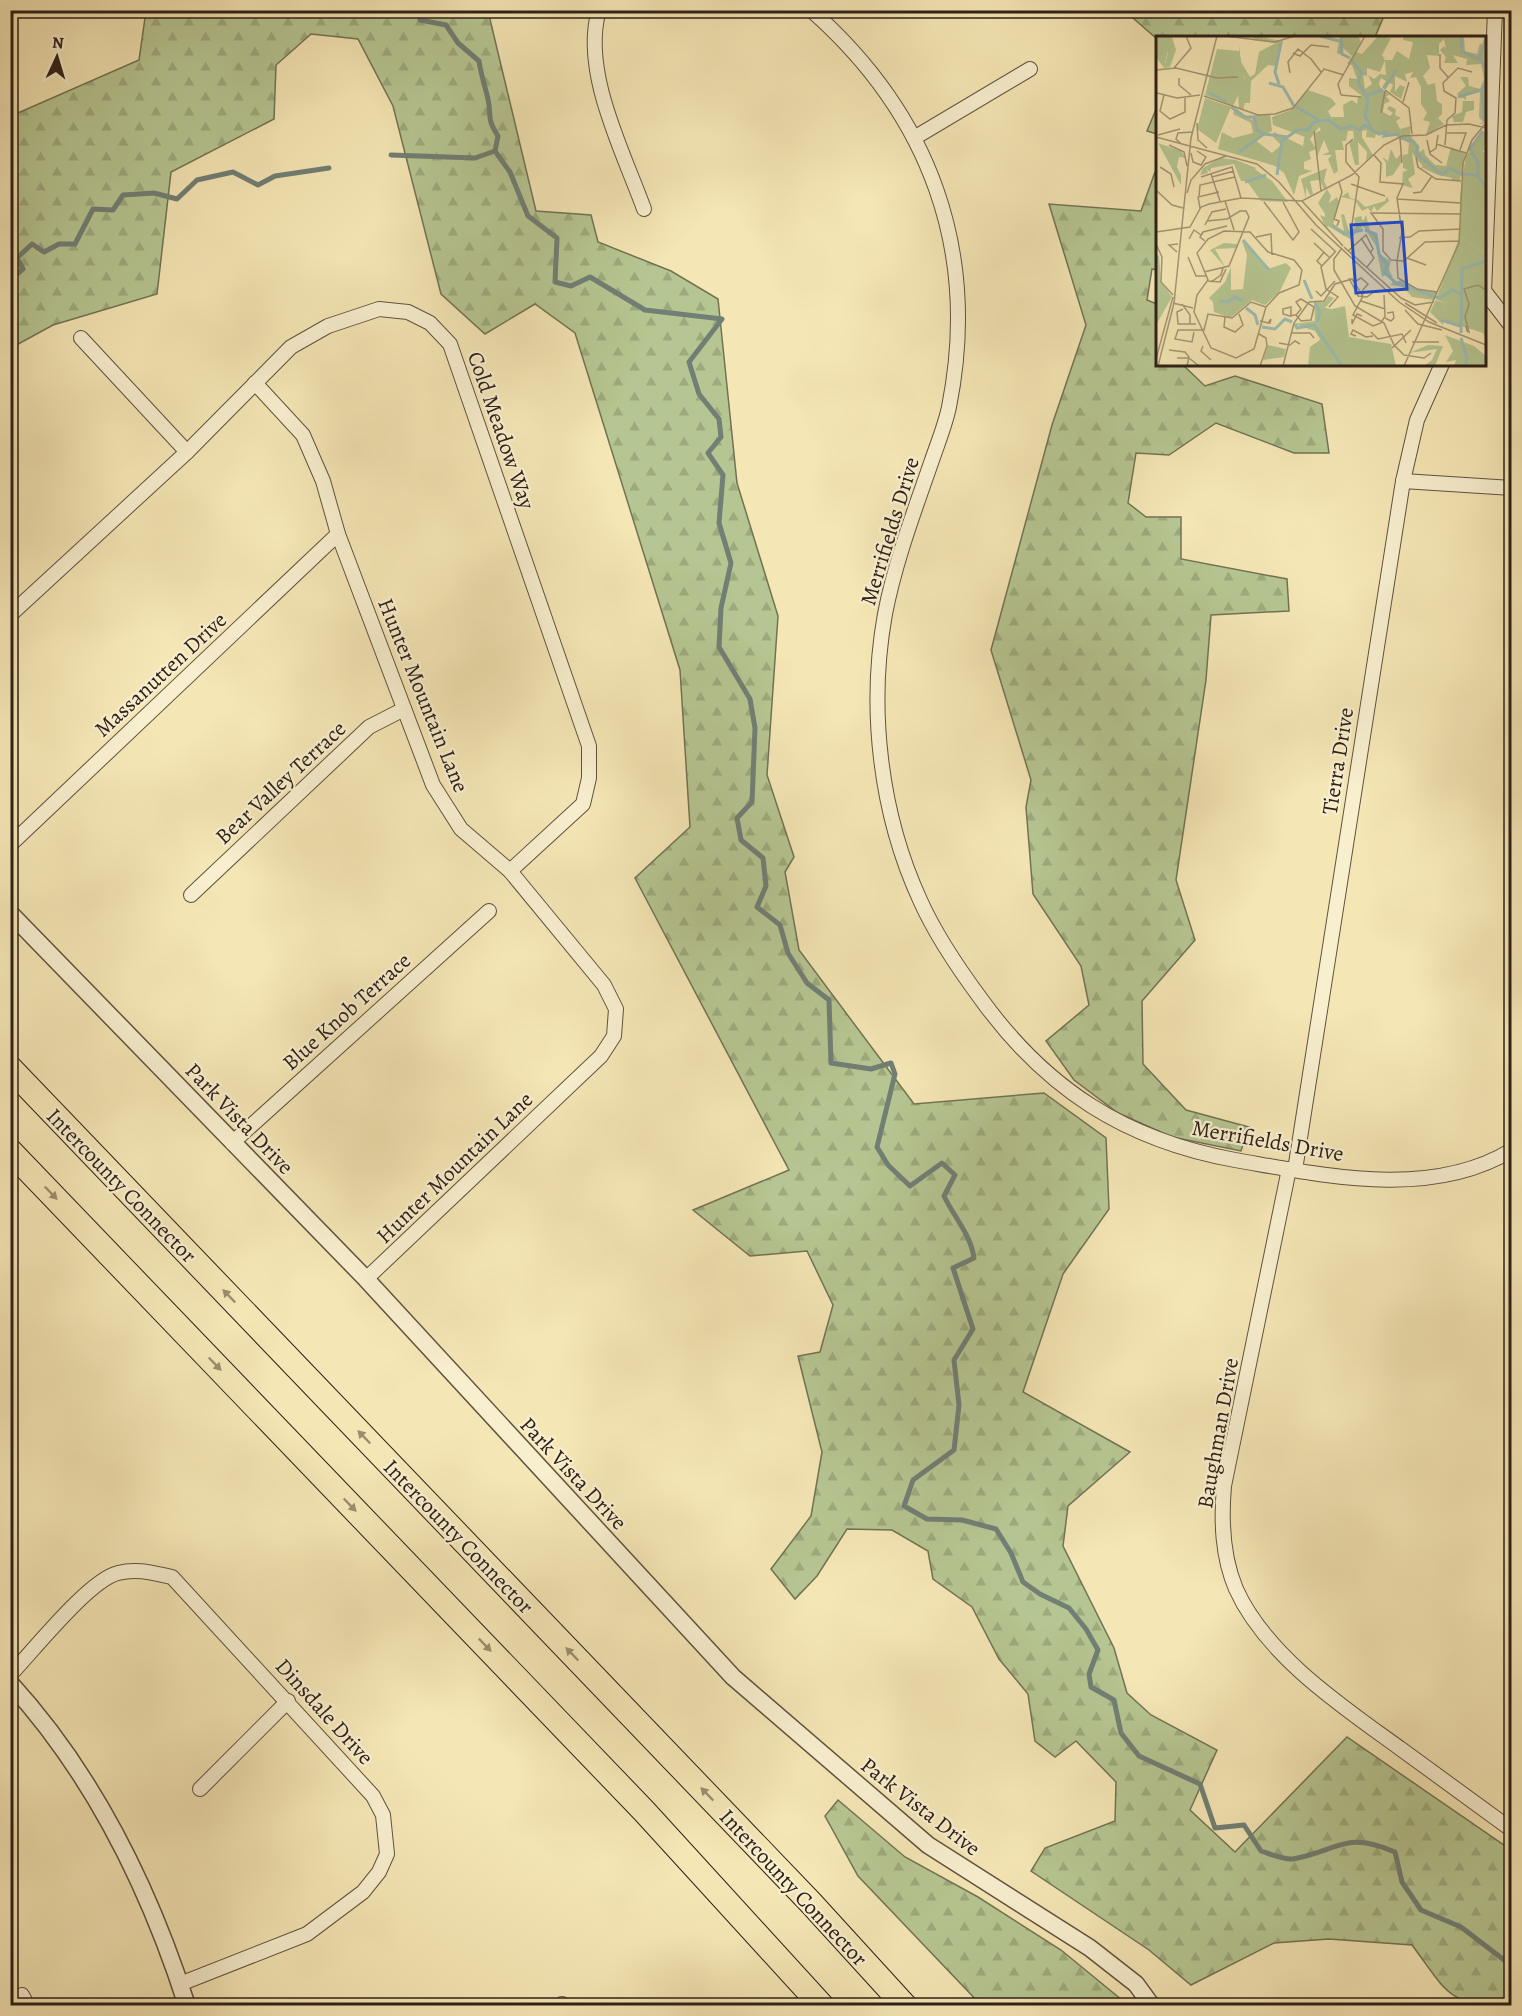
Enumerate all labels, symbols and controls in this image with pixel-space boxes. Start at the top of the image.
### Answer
north arrow [27,27,87,87]
text: N [51,32,65,54]
inset map [1156,36,1486,366]
street label: Cold Meadow Way [460,348,542,513]
street label: Merrifields Drive [853,453,927,609]
street label: Hunter Mountain Lane [370,594,476,797]
street label: Massanutten Drive [88,606,233,744]
street label: Tierra Drive [1315,705,1361,817]
street label: Bear Valley Terrace [209,714,353,851]
street label: Blue Knob Terrace [276,946,417,1078]
street label: Park Vista Drive [178,1056,300,1181]
street label: Hunter Mountain Lane [370,1085,540,1250]
street label: Intercounty Connector [39,1102,203,1270]
street label: Merrifields Drive [1190,1113,1346,1169]
one-way arrow [44,1186,58,1201]
one-way arrow [222,1289,236,1304]
street label: Baughman Drive [1190,1356,1246,1511]
one-way arrow [208,1357,222,1371]
street label: Park Vista Drive [513,1411,634,1537]
one-way arrow [358,1430,371,1445]
street label: Intercounty Connector [376,1453,540,1621]
one-way arrow [343,1497,357,1511]
one-way arrow [478,1638,492,1652]
one-way arrow [565,1647,579,1661]
street label: Dinsdale Drive [268,1652,380,1771]
street label: Park Vista Drive [854,1750,987,1863]
one-way arrow [700,1788,714,1802]
street label: Intercounty Connector [713,1803,874,1973]

